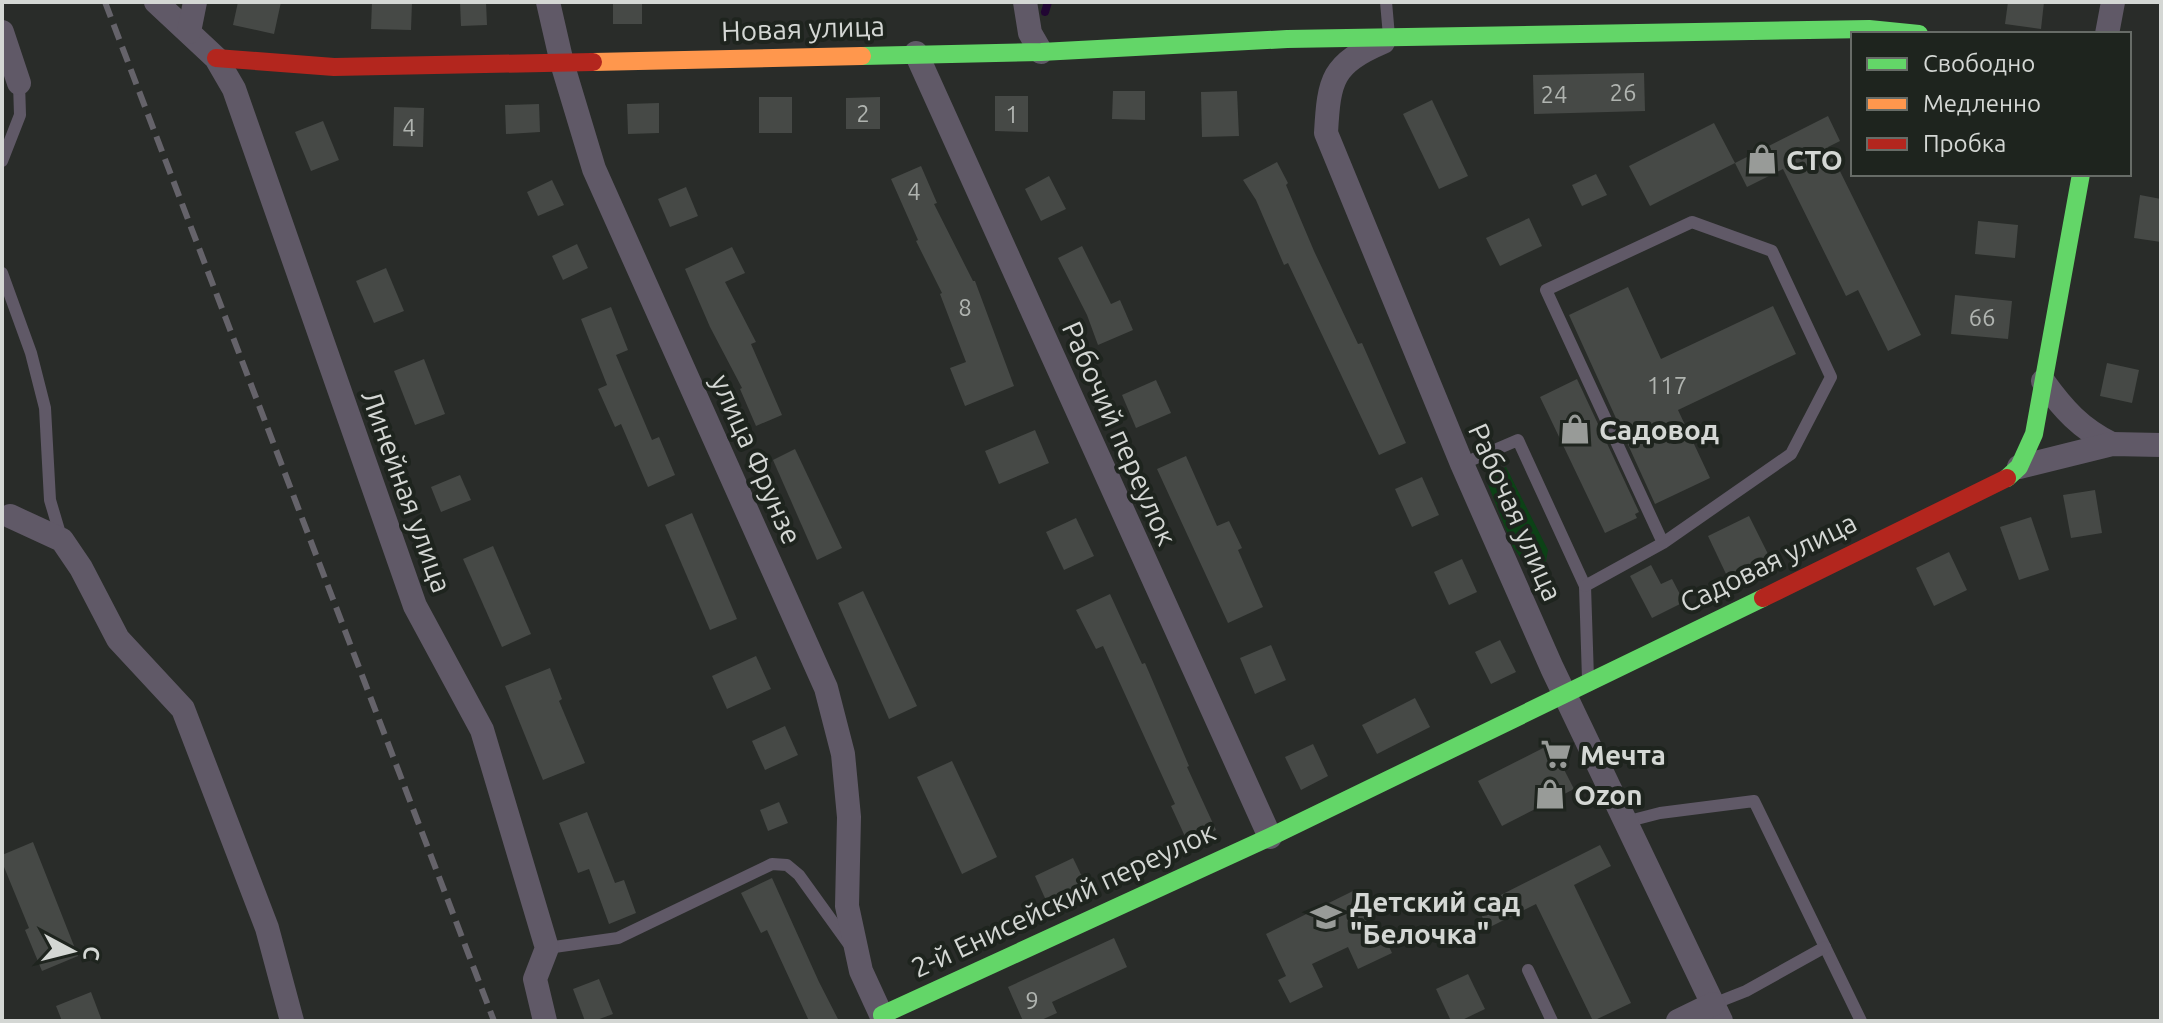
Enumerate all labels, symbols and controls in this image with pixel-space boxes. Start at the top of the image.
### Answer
street label: Новая улица [721,10,885,46]
legend [1851,32,2131,176]
text: Свободно [1923,50,2035,77]
house number: 26 [1609,79,1637,106]
house number: 24 [1540,81,1568,108]
text: Медленно [1923,90,2041,117]
house number: 2 [856,100,870,127]
house number: 1 [1005,101,1019,128]
house number: 4 [402,114,416,141]
text: Пробка [1923,130,2006,157]
shop icon: СТО [1745,142,1779,176]
place label: СТО [1786,144,1843,175]
house number: 4 [907,178,921,205]
house number: 8 [958,294,972,321]
house number: 66 [1968,304,1996,331]
street label: Рабочий переулок [1057,316,1183,550]
street label: улица Фрунзе [706,369,808,549]
house number: 117 [1647,372,1687,399]
street label: Линейная улица [356,386,458,596]
shop icon: Садовод [1558,412,1592,446]
place label: Садовод [1599,414,1719,445]
street label: Рабочая улица [1463,419,1569,605]
street label: Садовая улица [1675,506,1861,618]
supermarket icon: Мечта [1539,737,1573,771]
place label: Мечта [1580,739,1666,770]
shop icon: Ozon [1533,777,1567,811]
place label: Ozon [1574,779,1643,810]
street label: 2-й Енисейский переулок [906,815,1220,983]
place label: Детский сад "Белочка" [1350,886,1520,949]
school or university icon: Детский сад "Белочка" [1309,900,1343,934]
north arrow [32,911,112,991]
text: С [79,945,106,962]
house number: 9 [1025,987,1039,1014]

